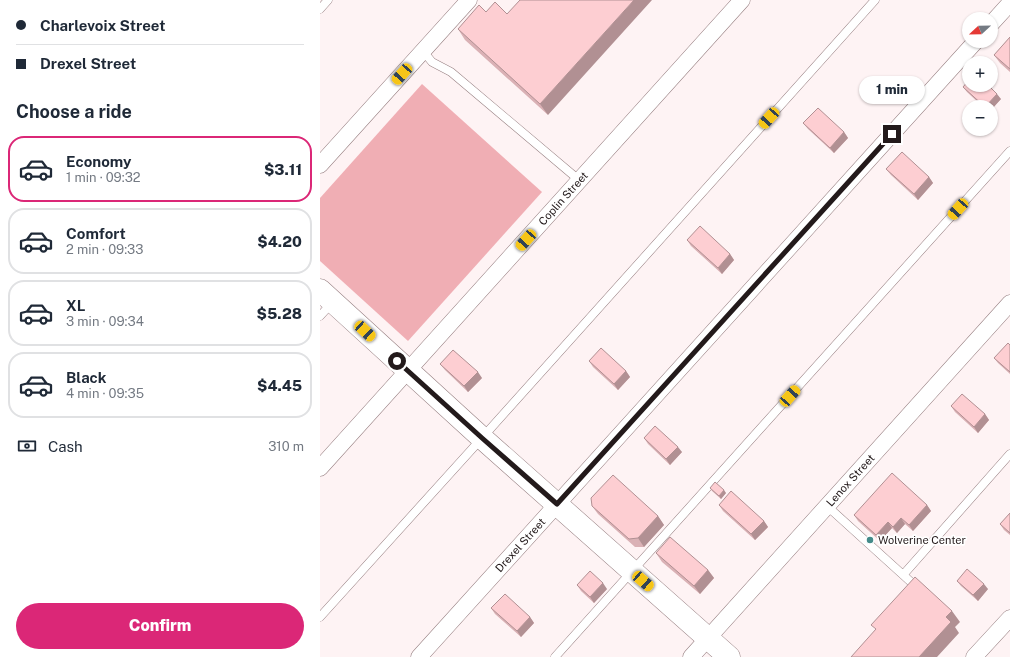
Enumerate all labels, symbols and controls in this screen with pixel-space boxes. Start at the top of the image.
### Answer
north arrow [962,12,998,48]
map controls [962,12,998,136]
text: Charlevoix Street [40,17,165,34]
text: Drexel Street [40,55,136,72]
button: + [962,56,998,92]
car [390,61,414,87]
callout: 1 min [859,76,925,104]
text: 1 min [876,82,908,97]
button: − [962,100,998,136]
text: Choose a ride [16,101,132,122]
car [757,105,781,131]
route end [883,125,901,143]
icon: car [18,151,54,187]
text: Economy [66,153,131,170]
text: $3.11 [264,161,302,178]
street label: Coplin Street [536,169,590,228]
text: 1 min · 09:32 [66,170,141,185]
car [946,196,970,222]
icon: car [18,223,54,259]
text: Comfort [66,225,126,242]
car [514,227,538,253]
text: $4.20 [257,233,302,250]
text: 2 min · 09:33 [66,242,143,257]
icon: car [18,295,54,331]
text: XL [66,297,85,314]
text: $5.28 [257,305,302,322]
text: 3 min · 09:34 [66,314,144,329]
car [352,318,378,344]
route start [388,352,406,370]
icon: car [18,367,54,403]
text: Black [66,369,106,386]
text: $4.45 [257,377,302,394]
car [778,383,802,409]
text: 4 min · 09:35 [66,386,144,401]
icon: cash [16,435,38,457]
text: Cash [48,438,83,455]
text: 310 m [268,439,304,454]
street label: Lenox Street [824,452,877,509]
street label: Drexel Street [493,516,548,574]
place label: Wolverine Center [878,534,966,546]
marker: Wolverine Center [865,535,875,545]
car [630,569,656,593]
button: Confirm [16,603,304,649]

